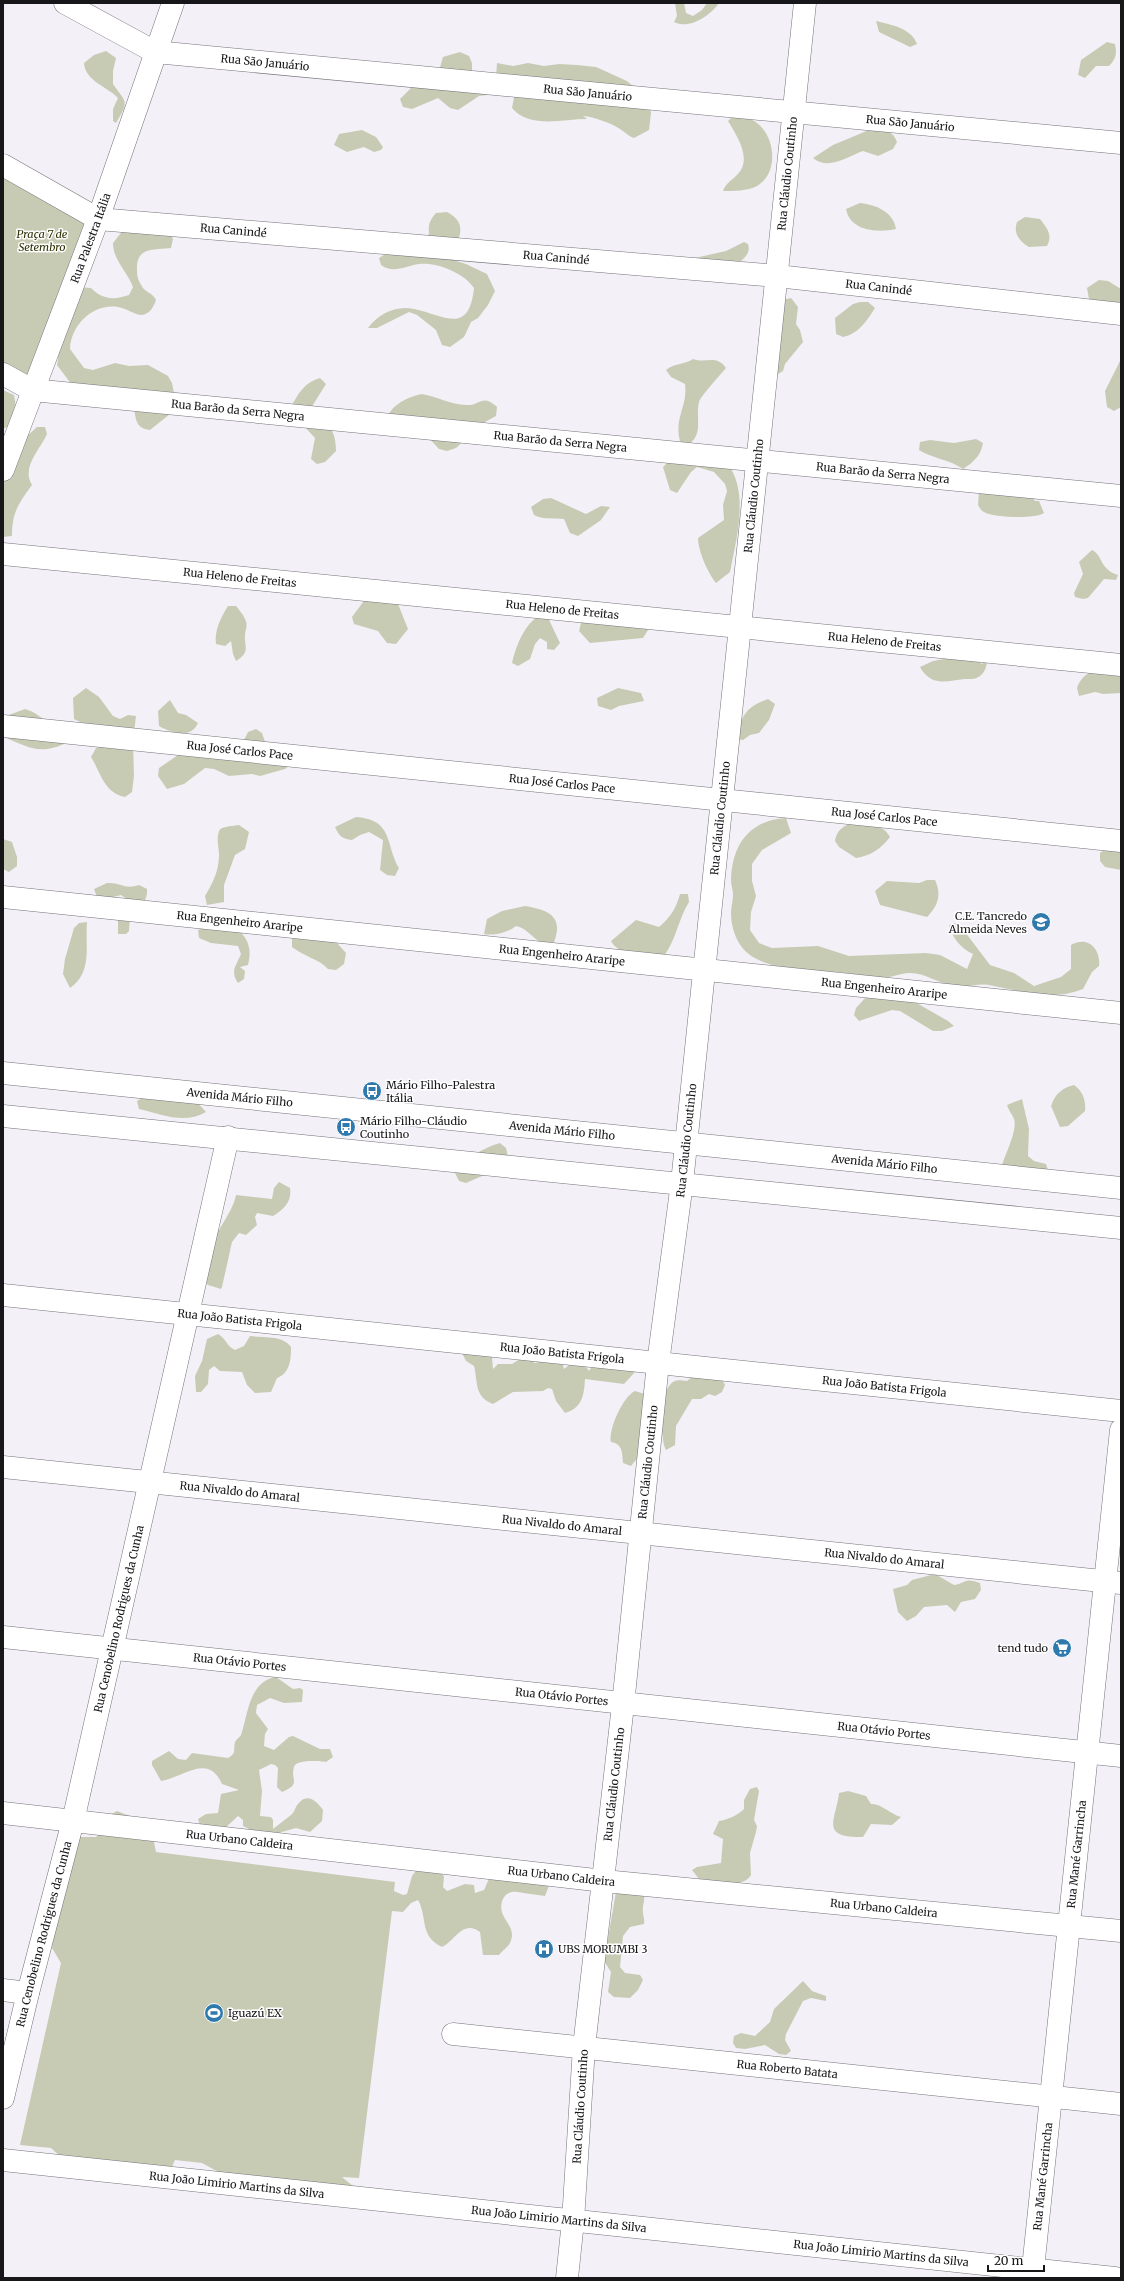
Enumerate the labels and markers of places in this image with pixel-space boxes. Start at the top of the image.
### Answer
place label: C.E. Tancredo Almeida Neves [948,909,1028,936]
school or university icon: C.E. Tancredo Almeida Neves [1030,911,1052,933]
place label: Mário Filho-Palestra Itália [386,1078,495,1105]
bus stop icon: Mário Filho-Palestra Itália [361,1080,383,1102]
place label: Mário Filho-Cláudio Coutinho [360,1114,468,1141]
bus stop icon: Mário Filho-Cláudio Coutinho [335,1116,357,1138]
supermarket icon: tend tudo [1051,1637,1073,1659]
place label: tend tudo [997,1641,1049,1655]
hospital icon: UBS MORUMBI 3 [533,1938,555,1960]
place label: UBS MORUMBI 3 [558,1942,648,1956]
sports icon: Iguazú EX [203,2002,225,2024]
place label: Iguazú EX [228,2006,282,2020]

